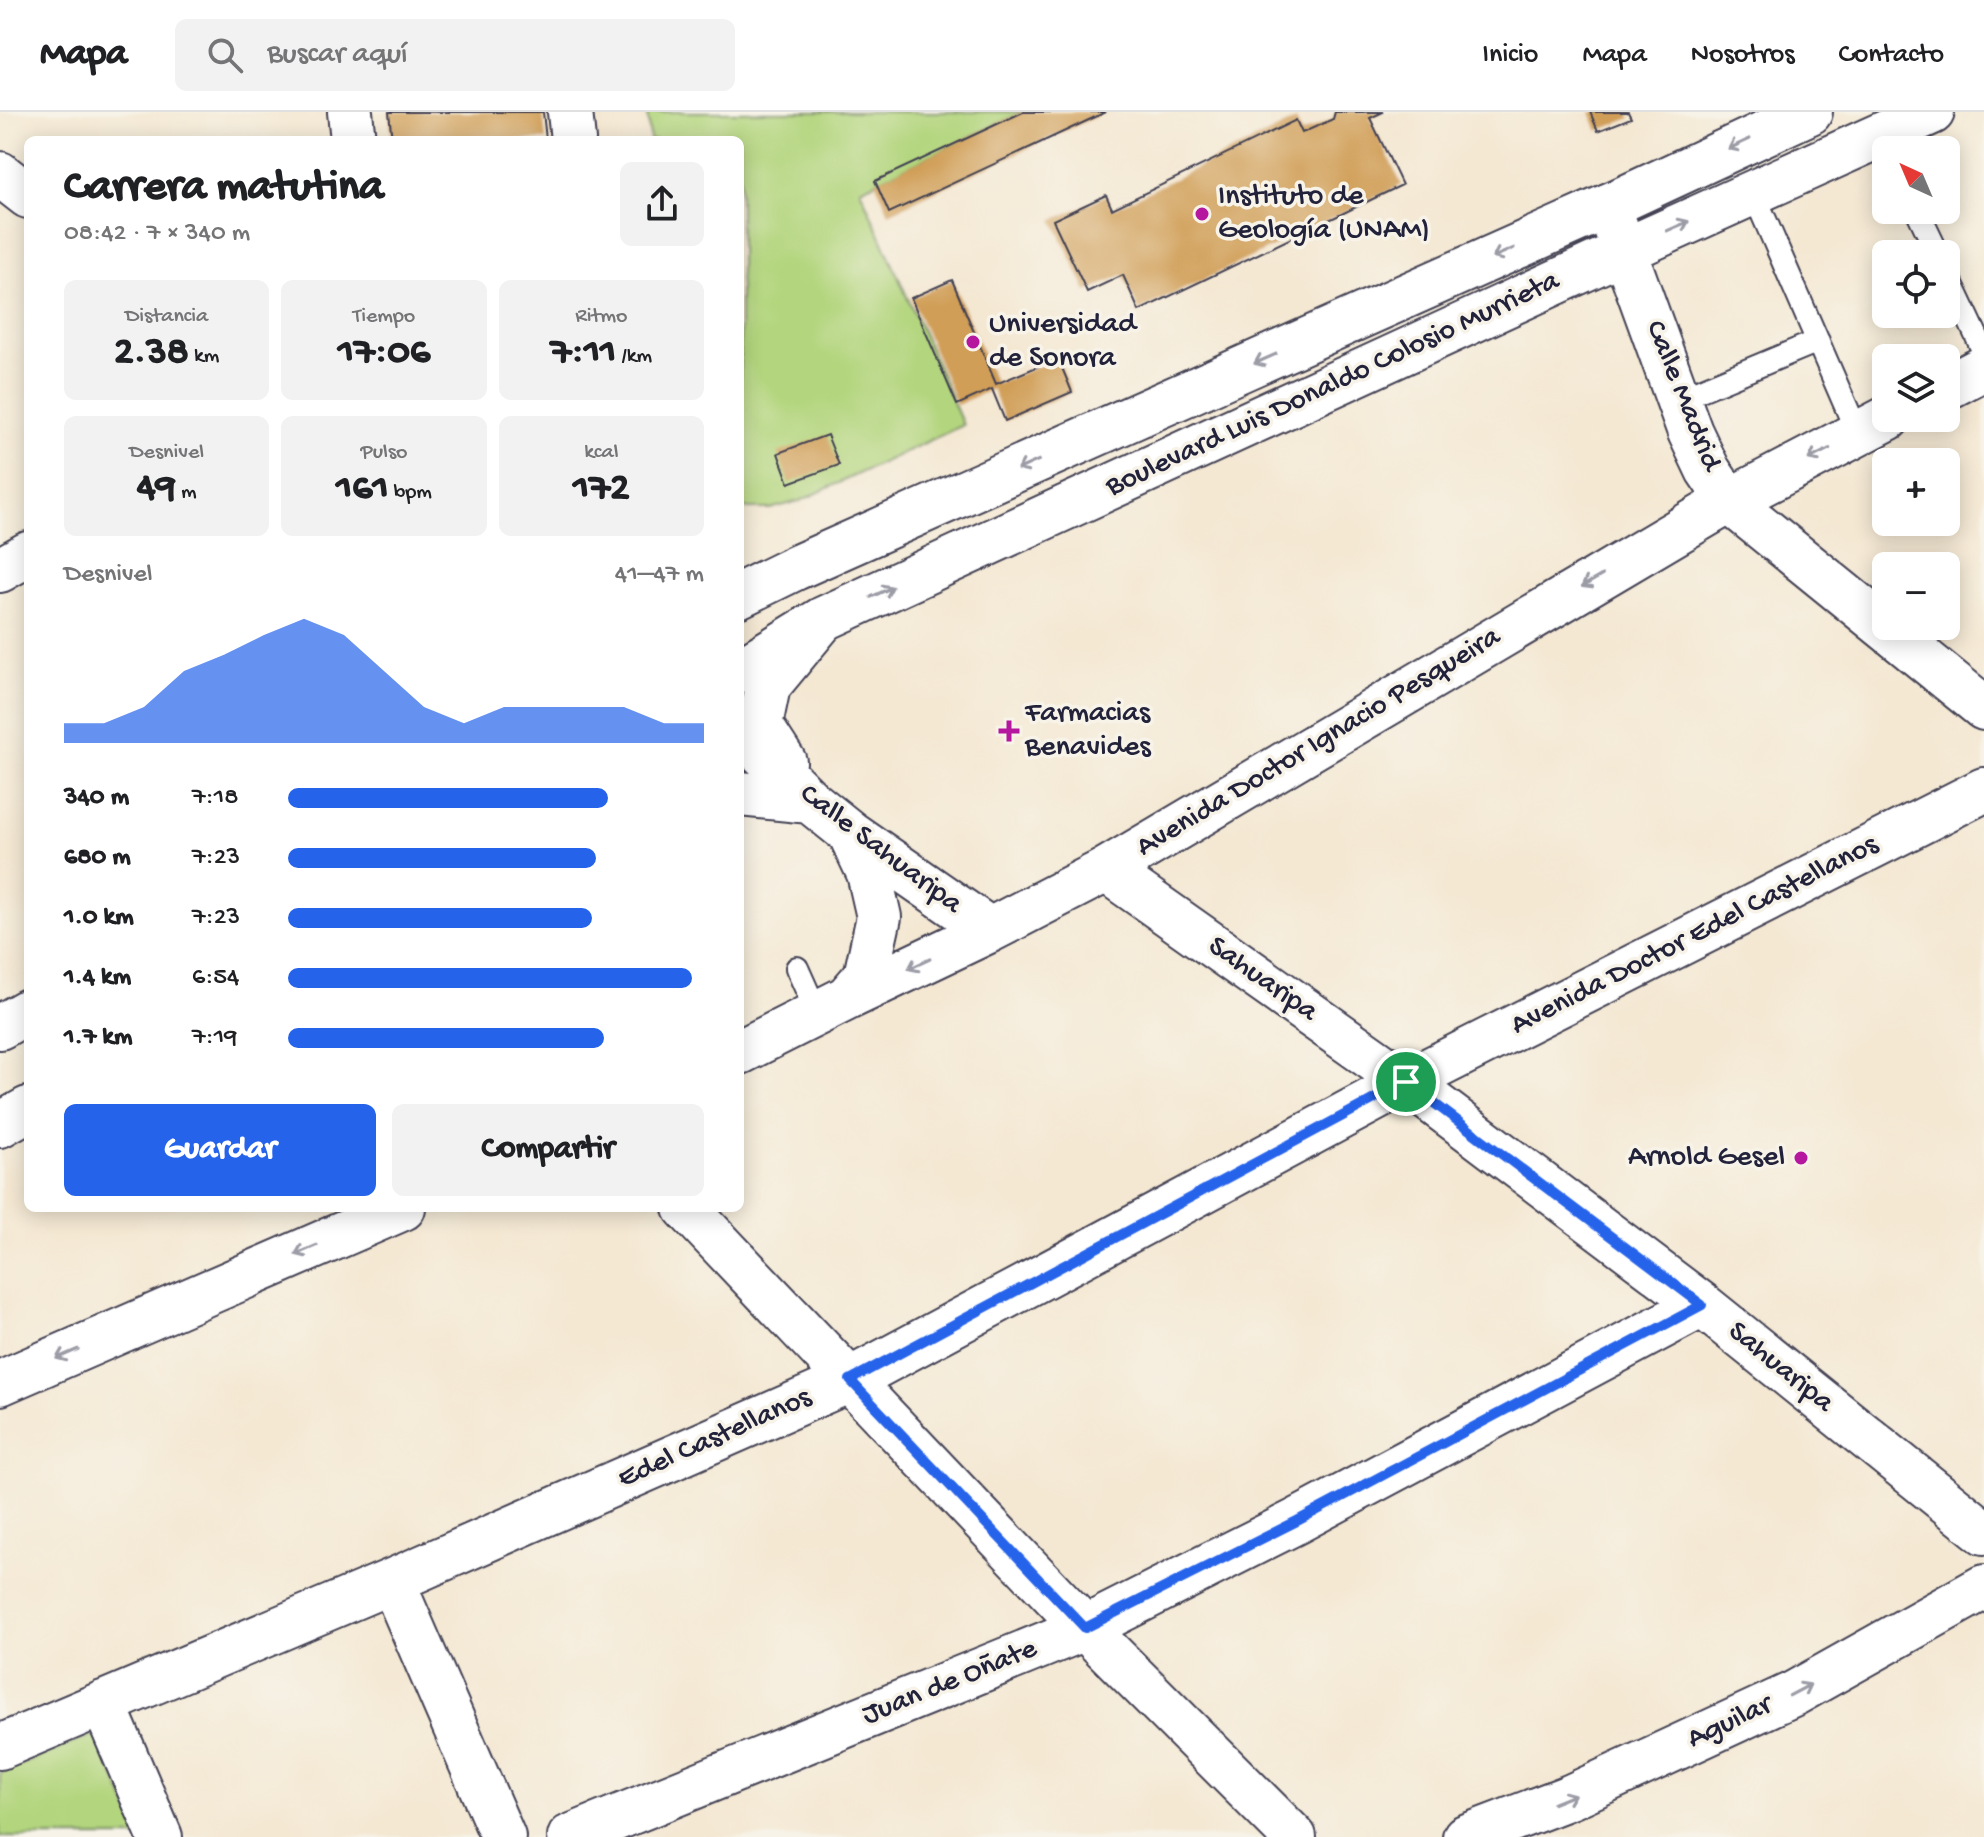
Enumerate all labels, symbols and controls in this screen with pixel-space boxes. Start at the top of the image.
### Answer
search box [175,19,735,91]
text: Mapa [40,33,127,77]
icon: search [203,33,247,77]
text: Buscar aquí [267,38,407,73]
text: Inicio [1482,39,1538,72]
text: Mapa [1582,39,1647,72]
text: Nosotros [1691,39,1795,72]
text: Contacto [1839,39,1944,72]
north arrow [1872,136,1960,224]
map controls [1872,136,1960,640]
one-way arrow [1727,138,1752,153]
button: share [620,162,704,246]
text: Carrera matutina [64,163,384,215]
place label: Instituto de Geología (UNAM) [1218,180,1430,249]
marker: Instituto de Geología (UNAM) [1193,205,1211,223]
one-way arrow [1666,218,1690,233]
text: 08:42 · 7 × 340 m [64,219,250,250]
button: locate [1872,240,1960,328]
one-way arrow [1491,246,1515,261]
street label: Boulevard Luis Donaldo Colosio Murrieta [1100,264,1566,506]
text: Distancia [125,304,208,330]
text: Tiempo [353,304,415,330]
text: Ritmo [575,304,627,330]
place label: Universidad de Sonora [989,308,1138,377]
street label: Calle Madrid [1636,316,1729,478]
text: 2.38 [114,330,189,377]
text: 17:06 [338,330,430,377]
text: 7:11 [551,330,616,377]
marker: Universidad de Sonora [964,333,982,351]
text: km [189,344,219,370]
text: /km [616,344,652,370]
button: layers [1872,344,1960,432]
one-way arrow [1253,352,1278,367]
text: Desnivel [129,440,204,466]
text: Pulso [361,440,407,466]
text: kcal [584,440,618,466]
one-way arrow [1808,446,1831,462]
button: + [1872,448,1960,536]
one-way arrow [1016,458,1040,473]
text: 49 [137,466,176,513]
text: 161 [336,466,389,513]
text: 172 [573,466,630,513]
text: m [176,480,197,506]
text: bpm [389,480,432,506]
button: − [1872,552,1960,640]
text: Desnivel [64,560,153,591]
text: 41–47 m [615,560,704,591]
one-way arrow [1581,573,1604,589]
one-way arrow [870,584,894,599]
street label: Avenida Doctor Ignacio Pesqueira [1131,620,1508,866]
place label: Farmacias Benavides [1024,697,1152,766]
marker: Farmacias Benavides [1000,722,1018,740]
street label: Calle Sahuaripa [792,777,969,923]
text: 340 m [64,783,129,814]
text: 7:18 [192,783,238,814]
street label: Avenida Doctor Edel Castellanos [1506,828,1885,1044]
text: 680 m [64,843,131,874]
text: 7:23 [192,843,240,874]
text: 1.0 km [64,903,134,934]
text: 7:23 [192,903,240,934]
street label: Sahuaripa [1200,930,1325,1031]
one-way arrow [907,957,931,972]
text: 1.4 km [64,963,131,994]
text: 6:54 [192,963,239,994]
text: 1.7 km [64,1023,132,1054]
text: 7:19 [192,1023,237,1054]
pin [1372,1048,1440,1116]
icon: arrive [1384,1060,1428,1104]
button: Guardar [64,1104,376,1196]
button: Compartir [392,1104,704,1196]
place label: Arnold Gesel [1628,1141,1785,1176]
marker: Arnold Gesel [1792,1149,1810,1167]
one-way arrow [294,1244,319,1259]
street label: Sahuaripa [1720,1315,1841,1422]
one-way arrow [56,1347,80,1362]
street label: Edel Castellanos [613,1380,818,1497]
street label: Juan de Oñate [858,1632,1043,1734]
one-way arrow [1787,1681,1811,1697]
street label: Aguilar [1682,1687,1780,1758]
one-way arrow [1551,1791,1576,1805]

